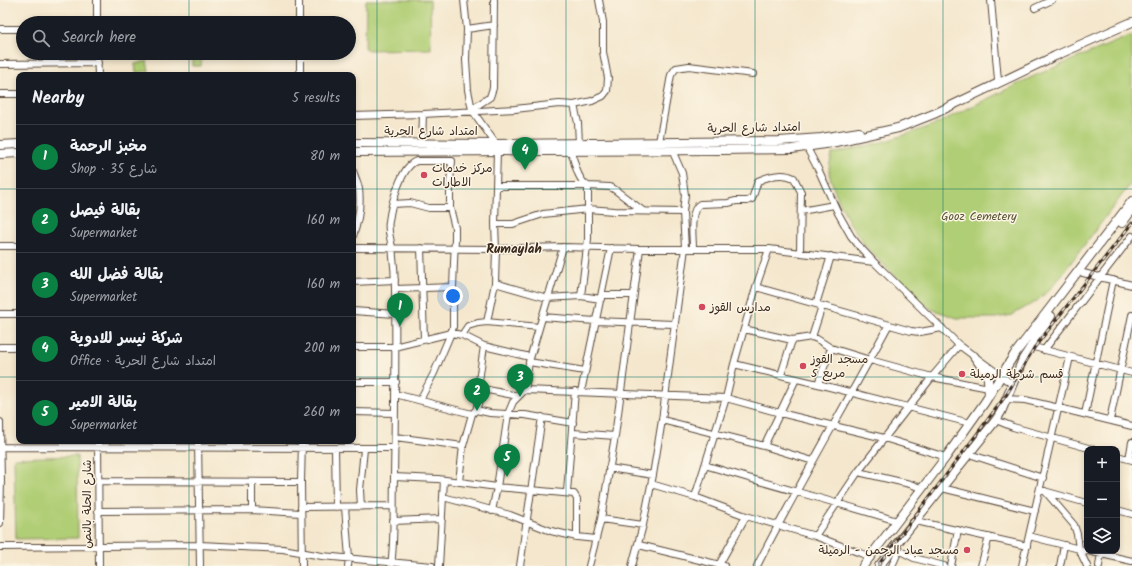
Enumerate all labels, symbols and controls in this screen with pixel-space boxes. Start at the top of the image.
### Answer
search box [16,16,356,60]
text: Search here [62,26,136,50]
icon: search [30,27,52,49]
text: Nearby [32,85,84,112]
text: 5 results [292,88,340,109]
street label: امتداد شارع الحرية [707,118,801,138]
street label: امتداد شارع الحرية [384,122,478,141]
text: مخبز الرحمة [70,135,147,159]
pin: 4 [512,137,538,170]
text: 1 [43,146,47,167]
text: 80 m [310,146,340,167]
text: Shop · شارع 35 [70,159,157,180]
place label: مركز خدمات الاطارات [432,159,493,192]
marker: مركز خدمات الاطارات [419,170,429,180]
text: بقالة فيصل [70,199,140,223]
park label: Gooz Cemetery [941,207,1017,226]
text: 2 [41,210,49,231]
text: 160 m [307,210,340,231]
text: Supermarket [70,223,137,244]
district label: Rumaylah [486,239,542,260]
text: بقالة فضل الله [70,263,163,287]
text: 3 [41,274,49,295]
text: 160 m [307,274,340,295]
your location [443,286,463,306]
text: Supermarket [70,287,137,308]
pin: 1 [387,293,413,326]
place label: مدارس القوز [709,298,771,317]
marker: مدارس القوز [697,302,707,312]
text: شركة نيسر للادوية [70,327,183,351]
text: 4 [41,338,49,359]
text: 200 m [304,338,340,359]
place label: مسجد القوز مربع 5 [810,350,868,383]
text: Office · امتداد شارع الحرية [70,351,216,372]
marker: مسجد القوز مربع 5 [798,361,808,371]
pin: 3 [507,364,533,397]
place label: قسم شرطة الرميلة [970,365,1063,384]
marker: قسم شرطة الرميلة [957,369,967,379]
pin: 2 [464,378,490,411]
text: بقالة الامير [70,391,137,415]
text: 5 [42,402,48,423]
text: 260 m [303,402,340,423]
text: Supermarket [70,415,137,436]
pin: 5 [494,444,520,477]
map controls [1084,446,1120,554]
button: + [1084,446,1120,482]
street label: شارع الحلة بالنص [78,460,97,548]
button: − [1084,482,1120,518]
button: layers [1084,518,1120,554]
place label: مسجد عباد الرحمن - الرميلة [819,541,959,560]
marker: مسجد عباد الرحمن - الرميلة [962,545,972,555]

